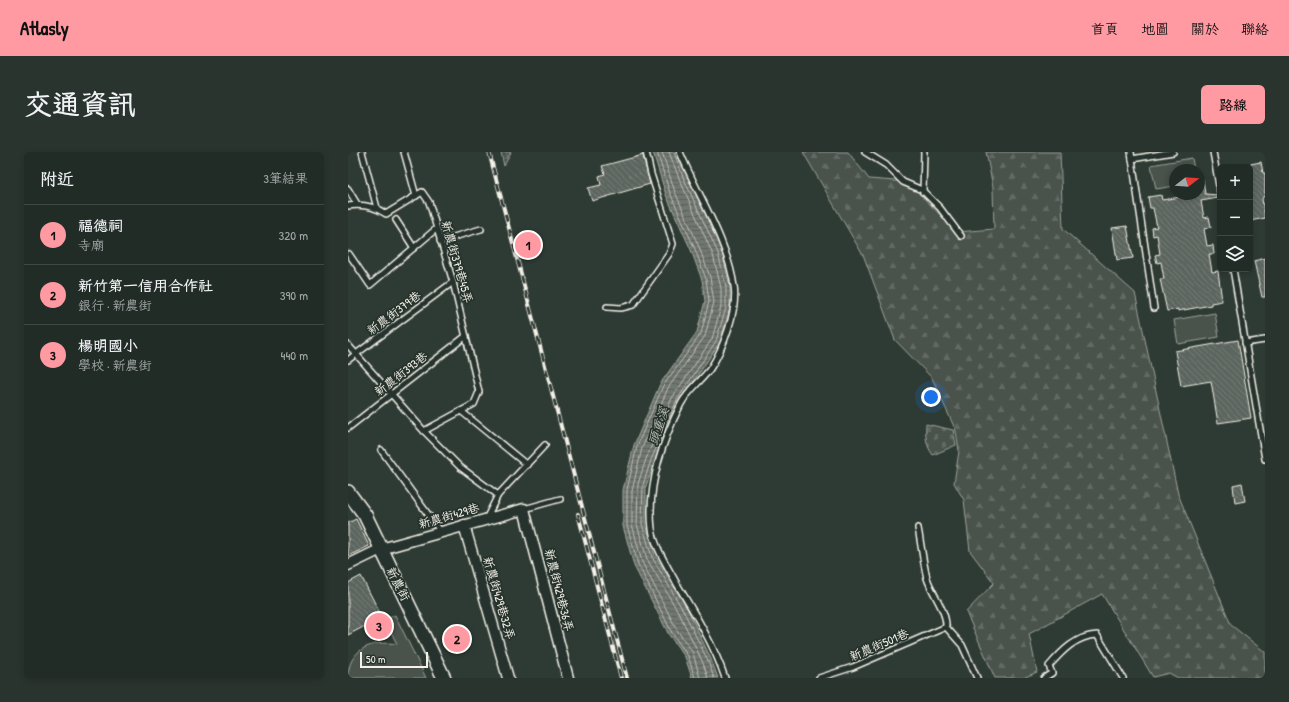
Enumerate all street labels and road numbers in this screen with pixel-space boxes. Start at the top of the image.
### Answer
street label: 新農街379巷45弄 [438,219,477,305]
street label: 新農街379巷 [363,287,424,339]
street label: 新農街393巷 [371,347,431,400]
street label: 新農街429巷 [416,499,481,532]
street label: 新農街429巷36弄 [541,547,578,633]
street label: 新農街429巷32弄 [480,554,519,641]
street label: 新農街 [383,564,414,604]
street label: 新農街501巷 [847,624,911,665]

